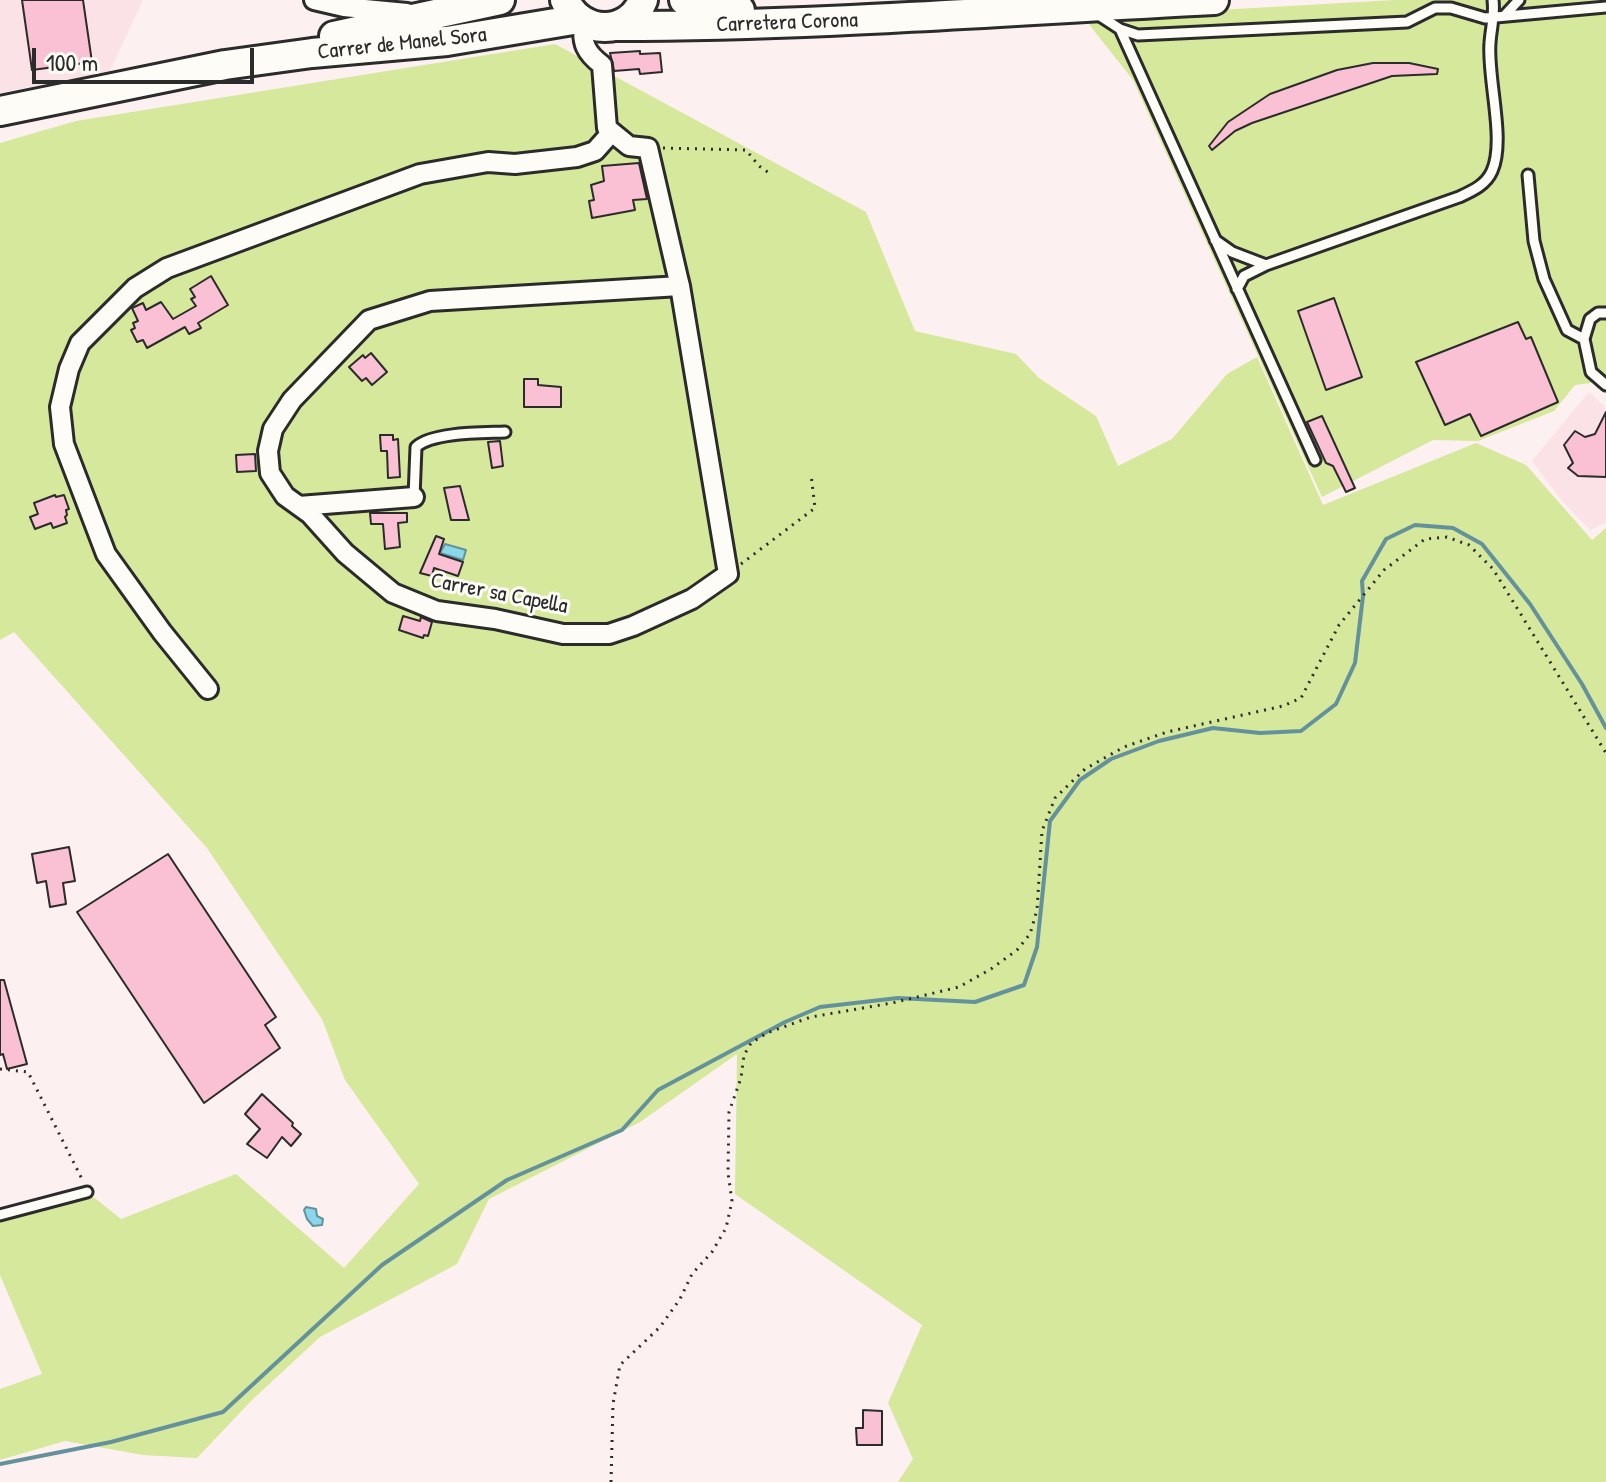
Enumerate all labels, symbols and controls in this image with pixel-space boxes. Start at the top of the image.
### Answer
street label: Carretera Corona [716,7,858,39]
street label: Carrer de Manel Sora [316,22,488,66]
scale bar [36,32,258,82]
text: 100 m [46,46,98,78]
street label: Carrer sa Capella [428,568,570,620]

